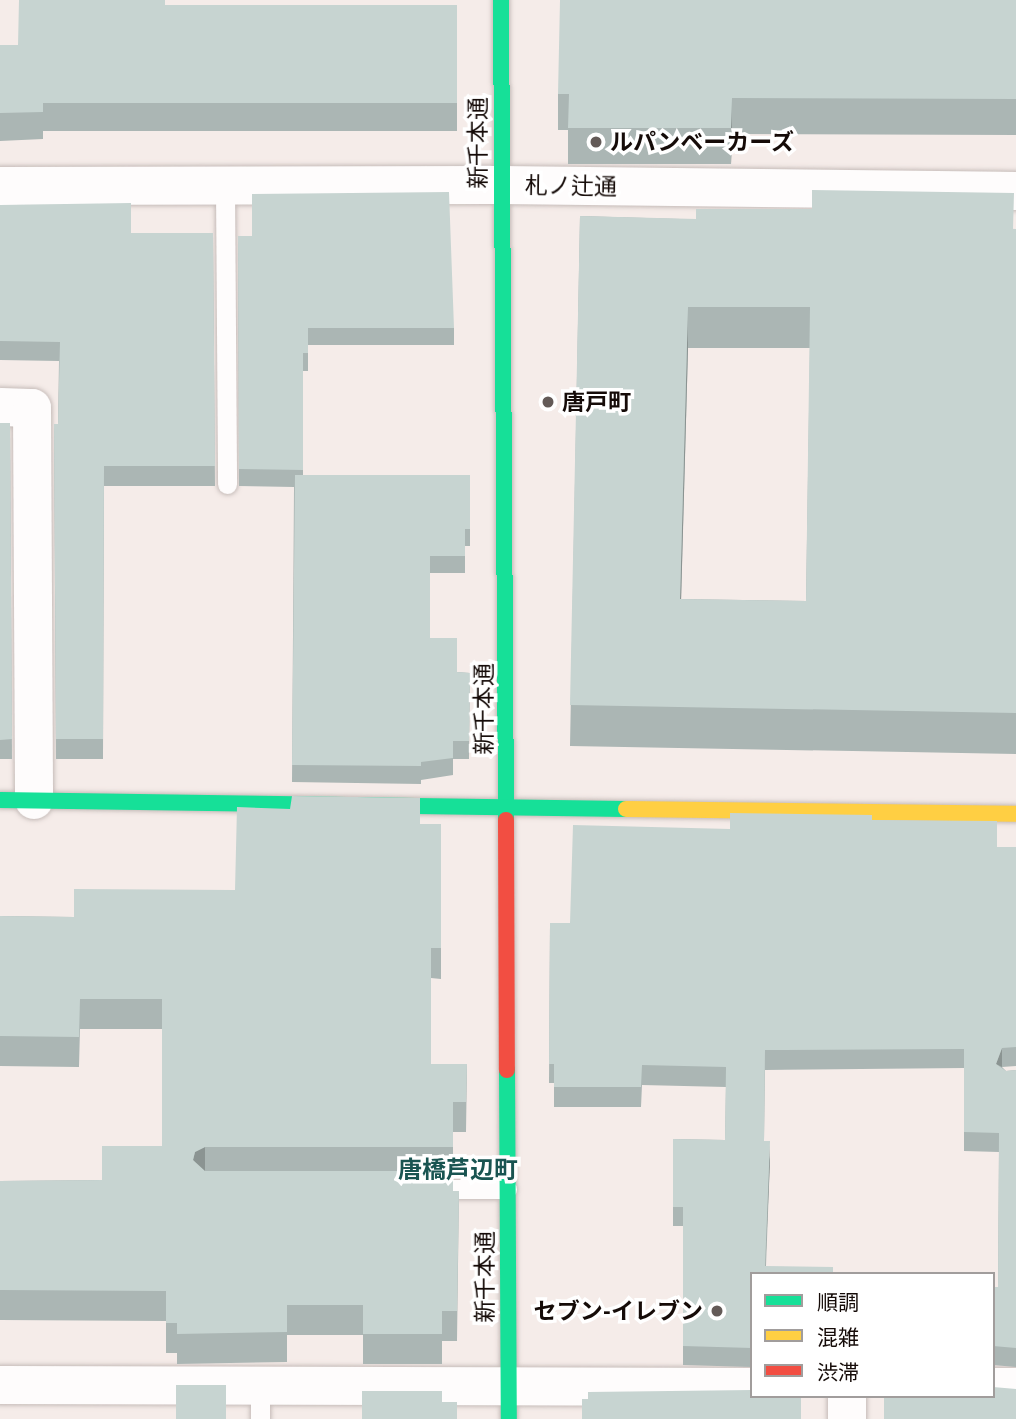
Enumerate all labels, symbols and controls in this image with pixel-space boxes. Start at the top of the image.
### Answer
street label: 新千本通 [464,97,492,189]
place label: ルパンベーカーズ [610,128,794,156]
marker: ルパンベーカーズ [588,134,604,150]
street label: 札ノ辻通 [525,171,617,201]
place label: 唐戸町 [562,388,631,416]
marker: 唐戸町 [540,394,556,410]
street label: 新千本通 [470,663,498,755]
district label: 唐橋芦辺町 [398,1156,518,1184]
street label: 新千本通 [471,1231,499,1323]
legend [750,1272,995,1398]
text: 順調 [817,1289,859,1316]
place label: セブン-イレブン [534,1297,703,1325]
marker: セブン-イレブン [709,1303,725,1319]
text: 混雑 [817,1324,859,1351]
text: 渋滞 [817,1359,859,1386]

